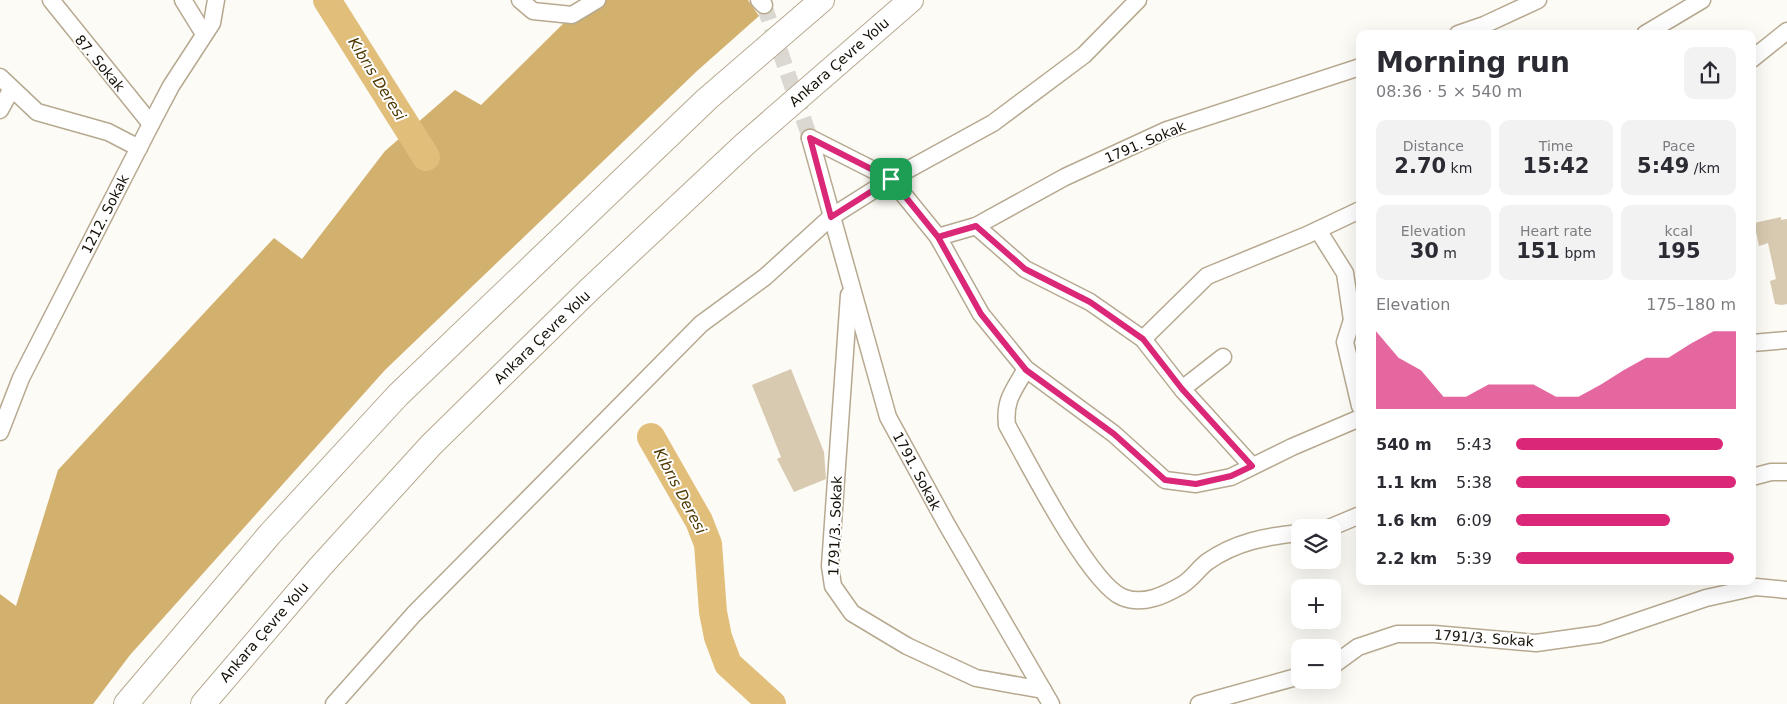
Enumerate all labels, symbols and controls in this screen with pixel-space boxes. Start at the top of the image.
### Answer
street label: Ankara Çevre Yolu [786,14,892,110]
street label: 87. Sokak [72,32,129,95]
water label: Kıbrıs Deresi [344,34,410,125]
text: Morning run [1376,46,1570,79]
button: share [1684,47,1736,99]
text: 08:36 · 5 × 540 m [1376,82,1522,101]
street label: 1791. Sokak [1102,117,1189,166]
text: Distance [1403,138,1464,154]
text: Time [1539,138,1573,154]
text: Pace [1662,138,1695,154]
text: 2.70 [1394,154,1446,178]
text: 15:42 [1523,154,1589,178]
text: 5:49 [1637,154,1689,178]
pin [870,158,912,200]
text: km [1446,160,1472,176]
text: /km [1689,160,1720,176]
icon: arrive [877,165,905,193]
street label: 1212. Sokak [78,171,132,256]
text: Elevation [1401,223,1466,239]
text: Heart rate [1520,223,1592,239]
text: kcal [1665,223,1693,239]
text: 30 [1410,239,1439,263]
text: 151 [1516,239,1560,263]
text: 195 [1657,239,1701,263]
text: m [1439,245,1457,261]
text: bpm [1560,245,1596,261]
street label: Ankara Çevre Yolu [491,287,593,387]
text: Elevation [1376,295,1450,314]
text: 175–180 m [1646,295,1736,314]
street label: 1791. Sokak [890,429,945,514]
text: 540 m [1376,435,1432,454]
text: 5:43 [1456,435,1492,454]
water label: Kıbrıs Deresi [650,445,711,538]
text: 1.1 km [1376,473,1437,492]
text: 5:38 [1456,473,1492,492]
street label: 1791/3. Sokak [825,475,845,576]
text: 1.6 km [1376,511,1437,530]
text: 6:09 [1456,511,1492,530]
map controls [1291,519,1341,689]
button: layers [1291,519,1341,569]
text: 2.2 km [1376,549,1437,568]
text: 5:39 [1456,549,1492,568]
street label: Ankara Çevre Yolu [216,579,312,685]
button: + [1291,579,1341,629]
street label: 1791/3. Sokak [1433,627,1535,650]
button: − [1291,639,1341,689]

